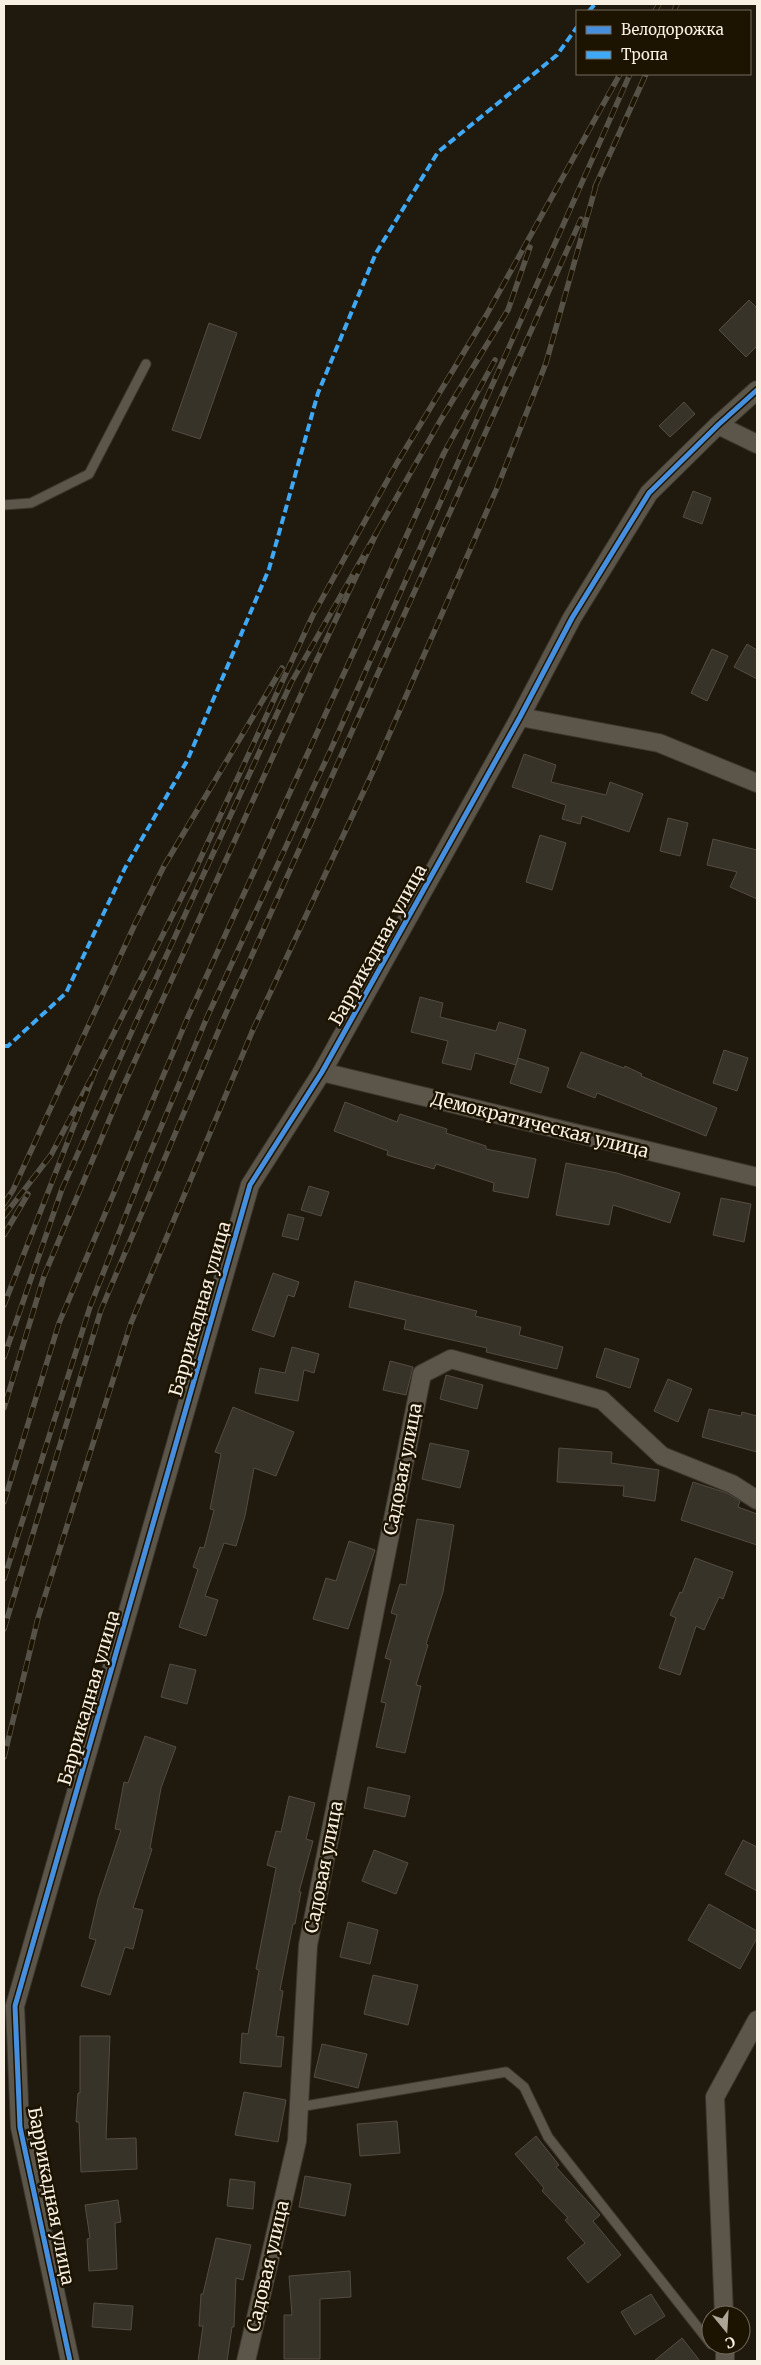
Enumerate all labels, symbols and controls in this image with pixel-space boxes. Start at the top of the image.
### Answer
legend [576,10,751,75]
text: Велодорожка [621,20,724,39]
text: Тропа [621,45,668,64]
street label: Баррикадная улица [324,860,432,1030]
street label: Демократическая улица [429,1086,652,1163]
street label: Баррикадная улица [164,1218,236,1399]
street label: Садовая улица [378,1401,427,1537]
street label: Баррикадная улица [53,1607,125,1788]
street label: Садовая улица [299,1799,348,1935]
street label: Баррикадная улица [23,2105,80,2287]
street label: Садовая улица [241,2198,294,2334]
north arrow [701,2305,751,2355]
text: С [723,2332,737,2352]

